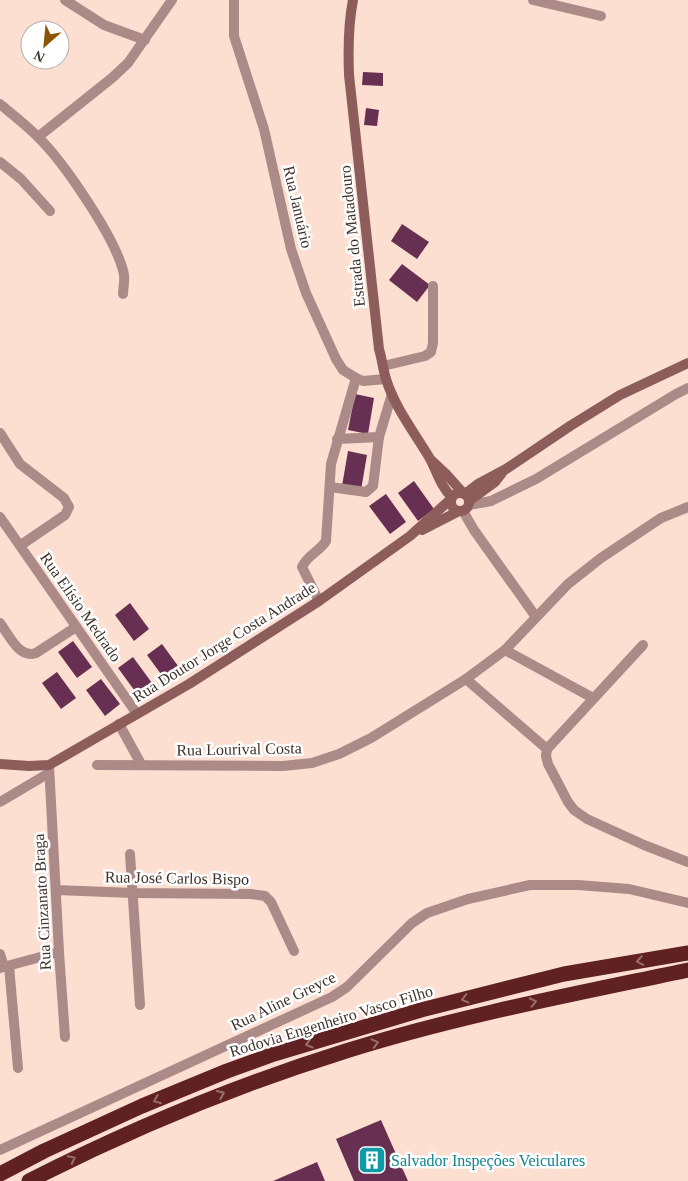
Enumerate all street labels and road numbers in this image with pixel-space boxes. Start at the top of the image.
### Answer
street label: Rua Januário [280,164,316,250]
street label: Estrada do Matadouro [336,164,368,308]
street label: Rua Elísio Medrado [37,549,125,665]
street label: Rua Doutor Jorge Costa Andrade [130,579,319,706]
street label: Rua Lourival Costa [176,739,302,759]
street label: Rua Cinzanato Braga [30,833,55,971]
street label: Rua José Carlos Bispo [105,868,249,889]
street label: Rua Aline Greyce [228,968,339,1035]
street label: Rodovia Engenheiro Vasco Filho [227,982,435,1061]

